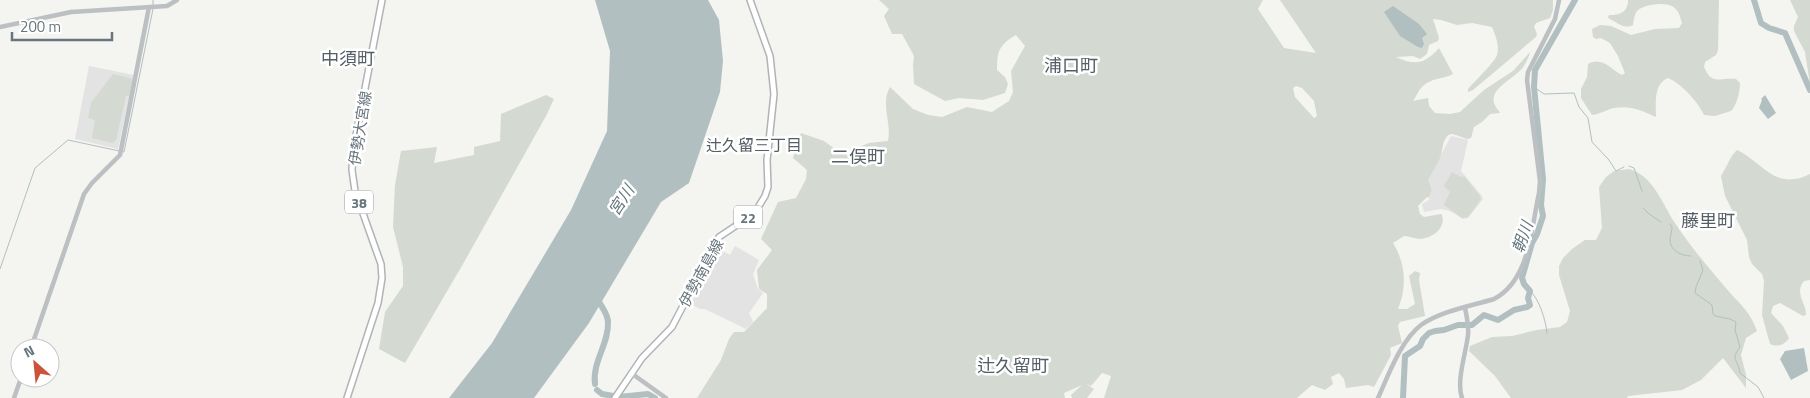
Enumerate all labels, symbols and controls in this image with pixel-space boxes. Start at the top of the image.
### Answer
scale bar [12,10,112,42]
text: 200 m [20,15,61,38]
district label: 中須町 [321,45,375,72]
district label: 浦口町 [1044,52,1098,79]
street label: 伊勢大宮線 [343,89,377,167]
district label: 辻久留三丁目 [706,133,802,157]
district label: 二俣町 [831,143,885,170]
water label: 宮川 [602,178,641,220]
road number: 38 [345,190,373,213]
road number: 22 [734,206,762,228]
district label: 藤里町 [1681,207,1735,234]
water label: 朝川 [1505,216,1539,256]
street label: 伊勢南島線 [673,235,729,311]
north arrow [10,338,60,388]
text: N [20,339,38,363]
district label: 辻久留町 [977,352,1049,379]

